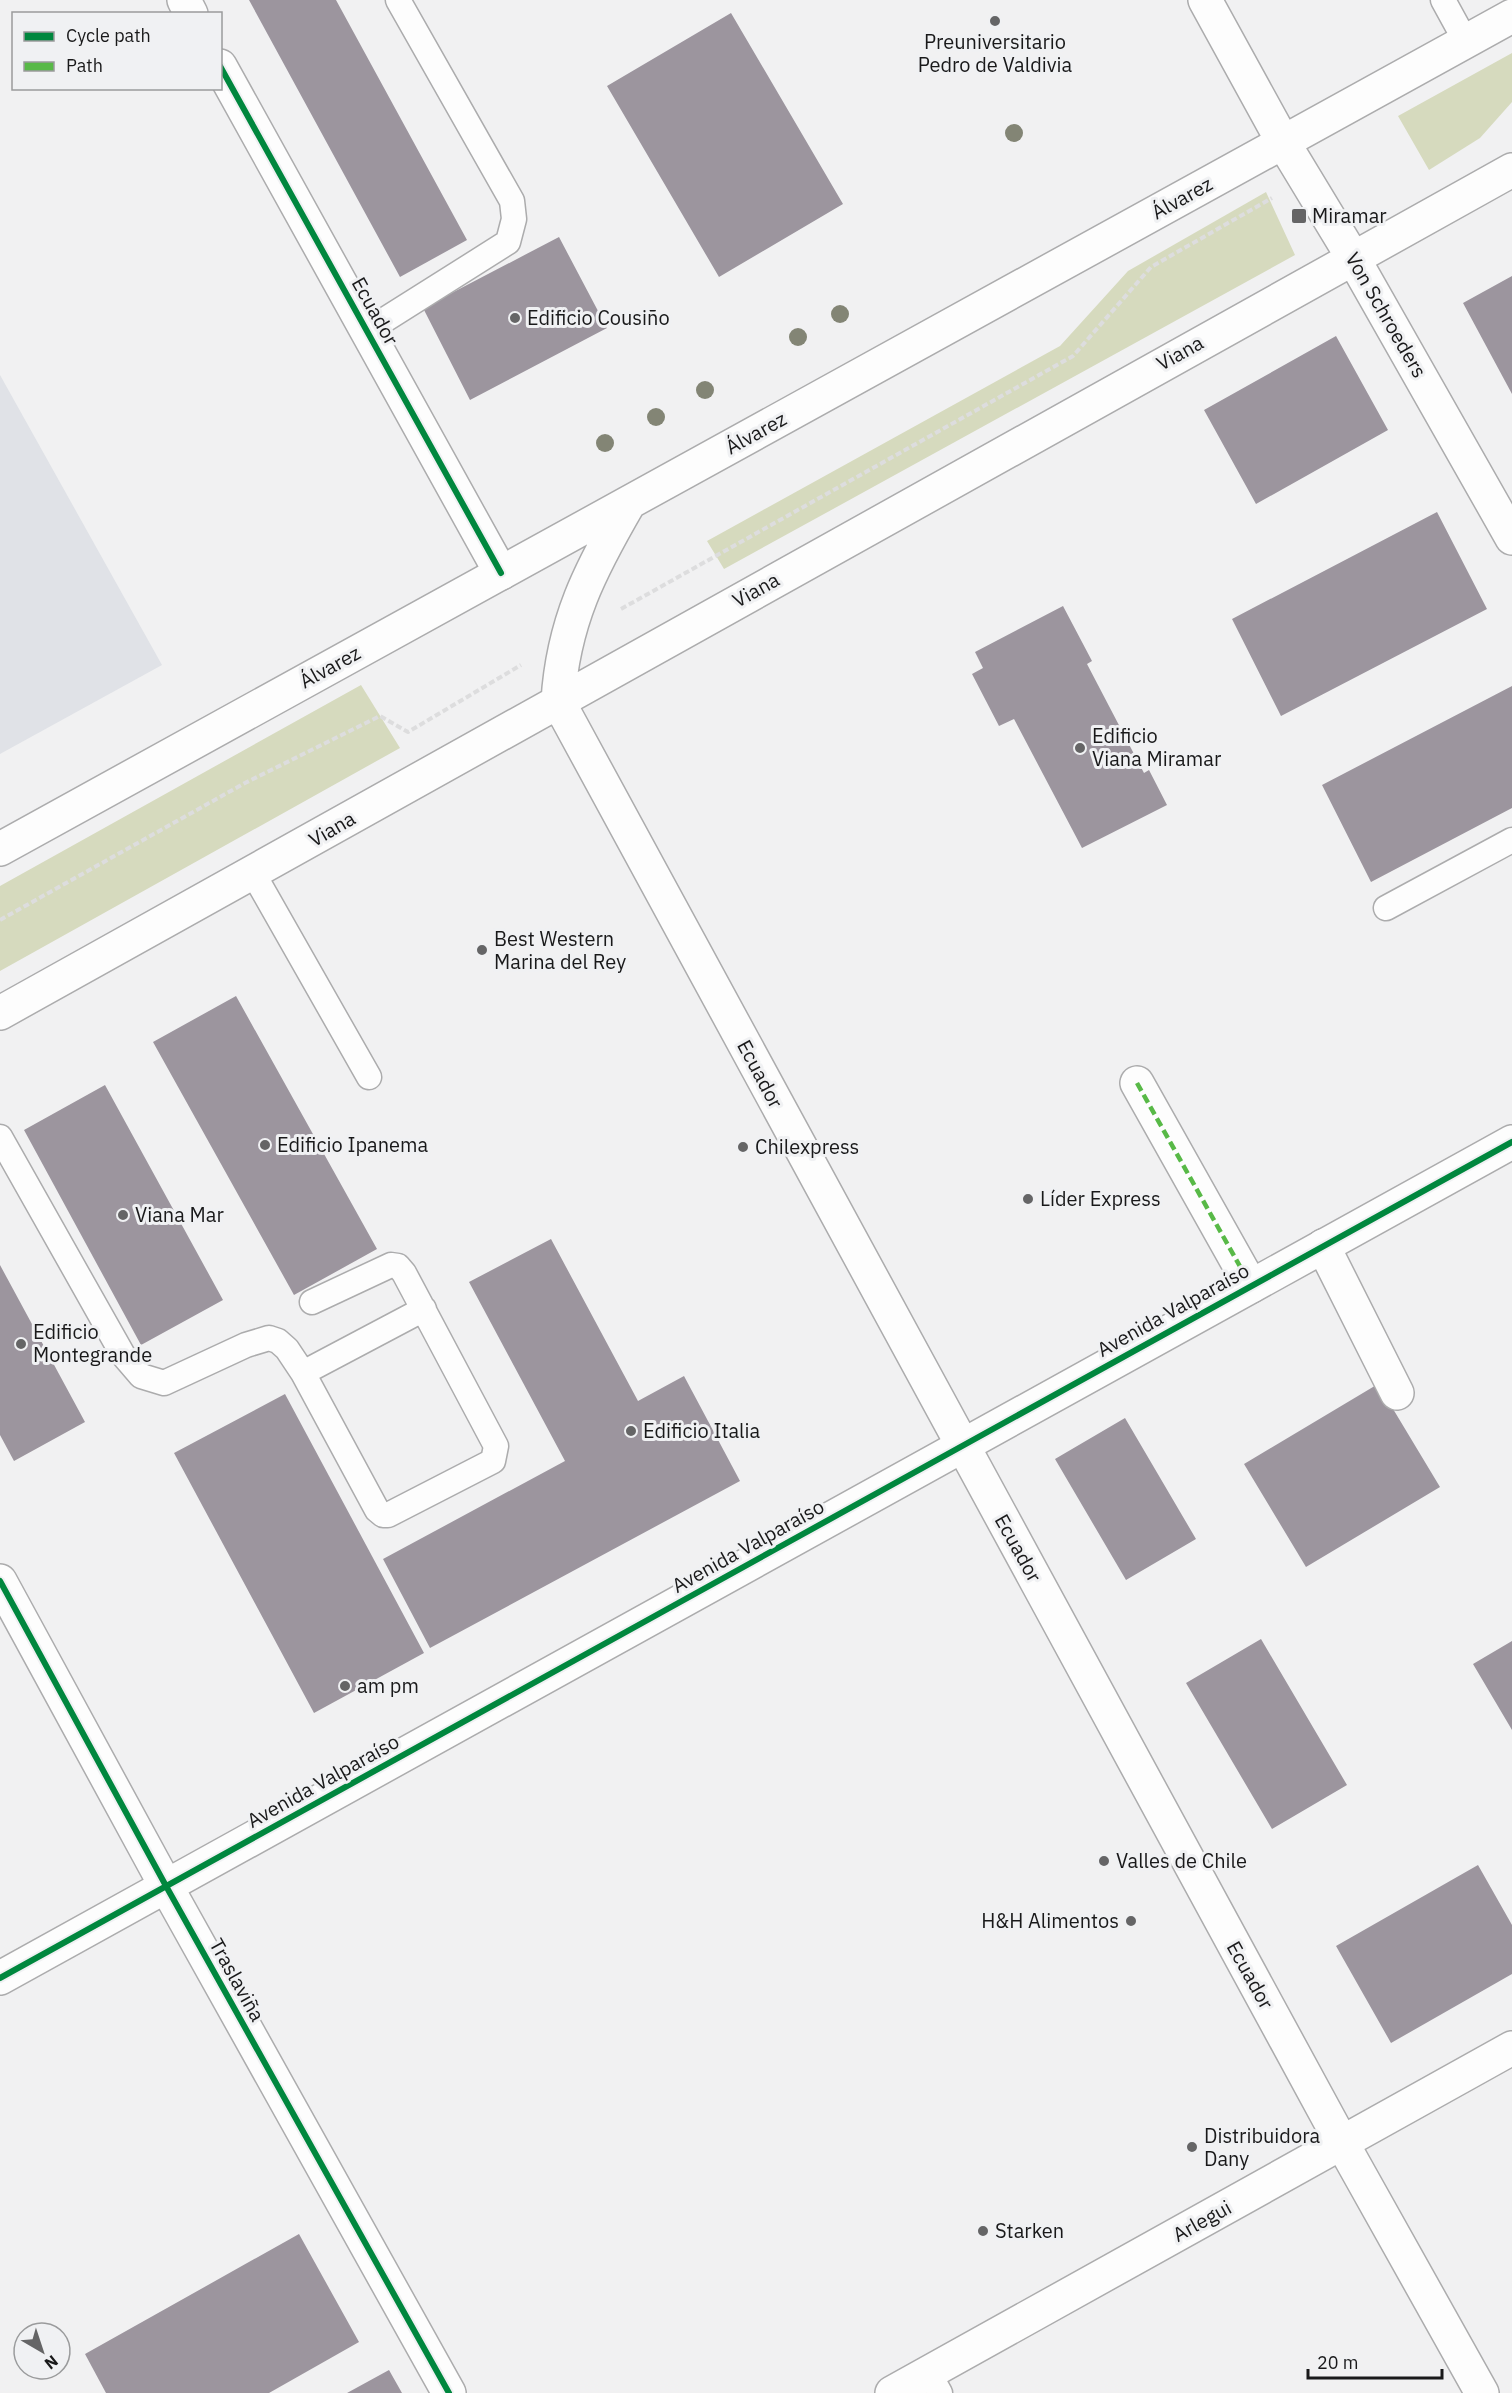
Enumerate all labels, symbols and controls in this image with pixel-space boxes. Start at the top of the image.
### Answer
legend [12,12,222,90]
marker: Preuniversitario Pedro de Valdivia [988,14,1002,28]
text: Cycle path [66,24,151,47]
place label: Preuniversitario Pedro de Valdivia [918,28,1073,78]
text: Path [66,54,103,77]
street label: Álvarez [1146,170,1217,225]
place label: Miramar [1312,202,1387,229]
marker: Miramar [1290,207,1308,225]
street label: Von Schroeders [1339,247,1433,383]
street label: Ecuador [346,272,405,350]
place label: Edificio Cousiño [527,304,670,331]
marker: Edificio Cousiño [508,311,522,325]
street label: Viana [1151,329,1208,376]
street label: Álvarez [720,405,791,460]
street label: Viana [727,566,784,613]
street label: Álvarez [294,639,365,694]
place label: Edificio Viana Miramar [1092,722,1221,772]
marker: Edificio Viana Miramar [1073,741,1087,755]
street label: Viana [303,804,360,853]
place label: Best Western Marina del Rey [494,925,626,975]
marker: Best Western Marina del Rey [475,943,489,957]
street label: Ecuador [731,1035,790,1113]
place label: Edificio Ipanema [277,1131,428,1158]
place label: Chilexpress [755,1133,859,1160]
marker: Edificio Ipanema [258,1138,272,1152]
marker: Chilexpress [736,1140,750,1154]
place label: Líder Express [1040,1185,1161,1212]
marker: Líder Express [1021,1192,1035,1206]
place label: Viana Mar [135,1201,224,1228]
marker: Viana Mar [116,1208,130,1222]
street label: Avenida Valparaíso [1092,1256,1254,1363]
place label: Edificio Montegrande [33,1318,152,1368]
marker: Edificio Montegrande [14,1337,28,1351]
place label: Edificio Italia [643,1417,761,1444]
marker: Edificio Italia [624,1424,638,1438]
street label: Avenida Valparaíso [667,1492,829,1599]
street label: Ecuador [989,1509,1048,1587]
place label: am pm [357,1672,419,1699]
marker: am pm [338,1679,352,1693]
street label: Avenida Valparaíso [242,1727,404,1834]
place label: Valles de Chile [1116,1847,1247,1874]
marker: Valles de Chile [1097,1854,1111,1868]
place label: H&H Alimentos [981,1907,1119,1934]
marker: H&H Alimentos [1124,1914,1138,1928]
street label: Traslaviña [204,1933,271,2026]
street label: Ecuador [1221,1936,1280,2014]
place label: Distribuidora Dany [1204,2122,1320,2172]
marker: Distribuidora Dany [1185,2140,1199,2154]
street label: Arlegui [1167,2193,1236,2248]
place label: Starken [995,2217,1064,2244]
marker: Starken [976,2224,990,2238]
north arrow [12,2321,72,2381]
scale bar [1308,2342,1442,2380]
text: N [41,2351,62,2374]
text: 20 m [1317,2351,1359,2374]

